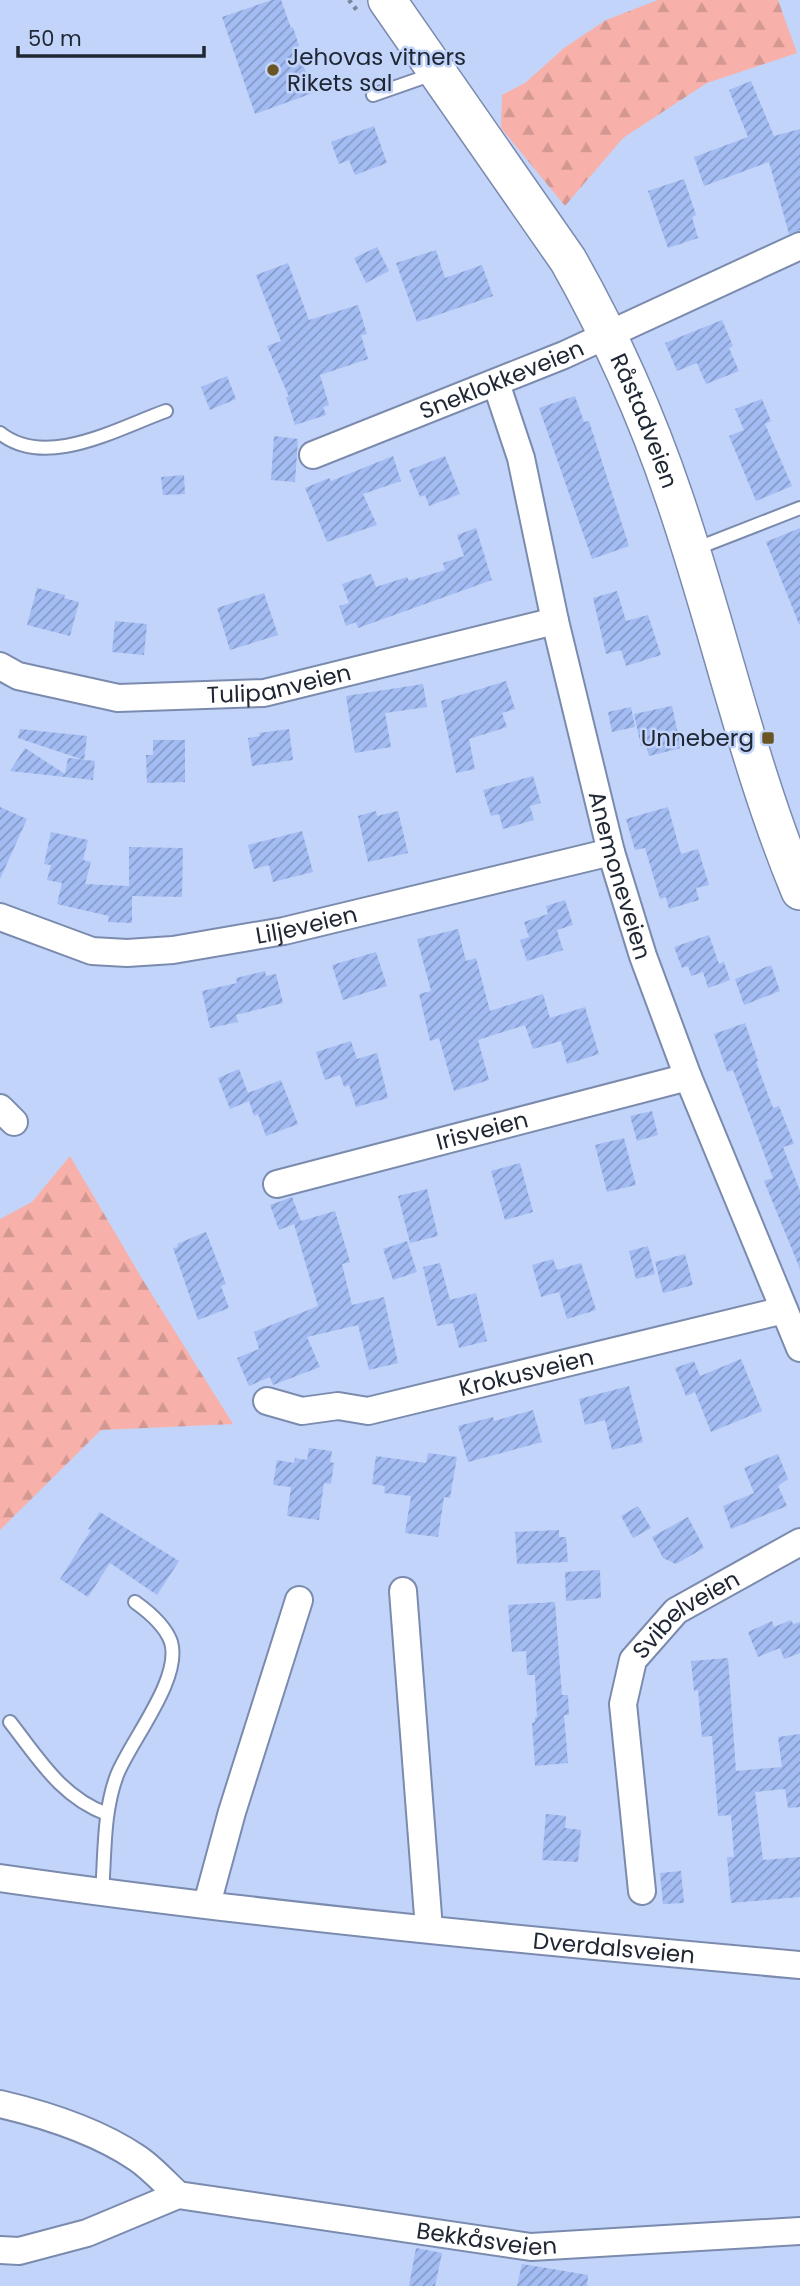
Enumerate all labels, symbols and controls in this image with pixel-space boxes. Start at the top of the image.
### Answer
scale bar [18,14,203,58]
text: 50 m [28,24,82,53]
place label: Jehovas vitners Rikets sal [287,41,466,99]
marker: Jehovas vitners Rikets sal [265,62,281,78]
street label: Sneklokkeveien [415,332,589,427]
street label: Råstadveien [602,348,686,492]
street label: Tulipanveien [206,656,354,711]
place label: Unneberg [641,722,754,754]
marker: Unneberg [760,730,776,746]
street label: Anemoneveien [581,788,659,963]
street label: Liljeveien [253,898,360,952]
street label: Irisveien [433,1103,532,1158]
street label: Krokusveien [456,1341,597,1404]
street label: Svibelveien [625,1563,745,1666]
street label: Dverdalsveien [531,1924,696,1971]
street label: Bekkåsveien [414,2214,558,2263]

